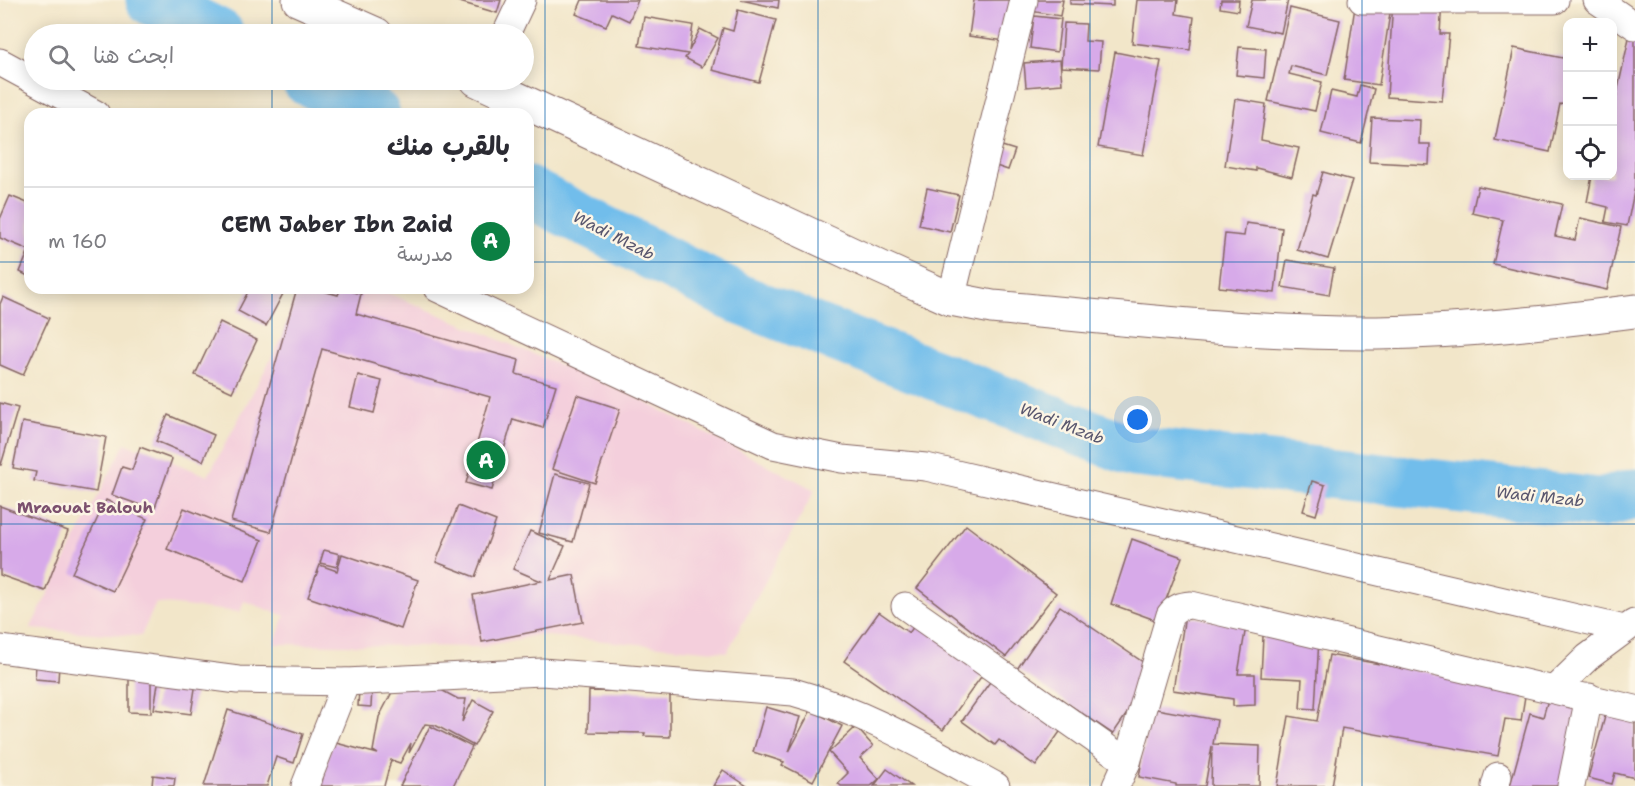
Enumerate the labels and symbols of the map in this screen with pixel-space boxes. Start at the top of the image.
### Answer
water label: Wadi Mzab [570,206,658,265]
water label: Wadi Mzab [1017,398,1107,449]
your location [1123,405,1152,434]
pin: A [466,438,506,482]
water label: Wadi Mzab [1495,481,1585,512]
district label: Mraouat Balouh [17,497,153,518]

